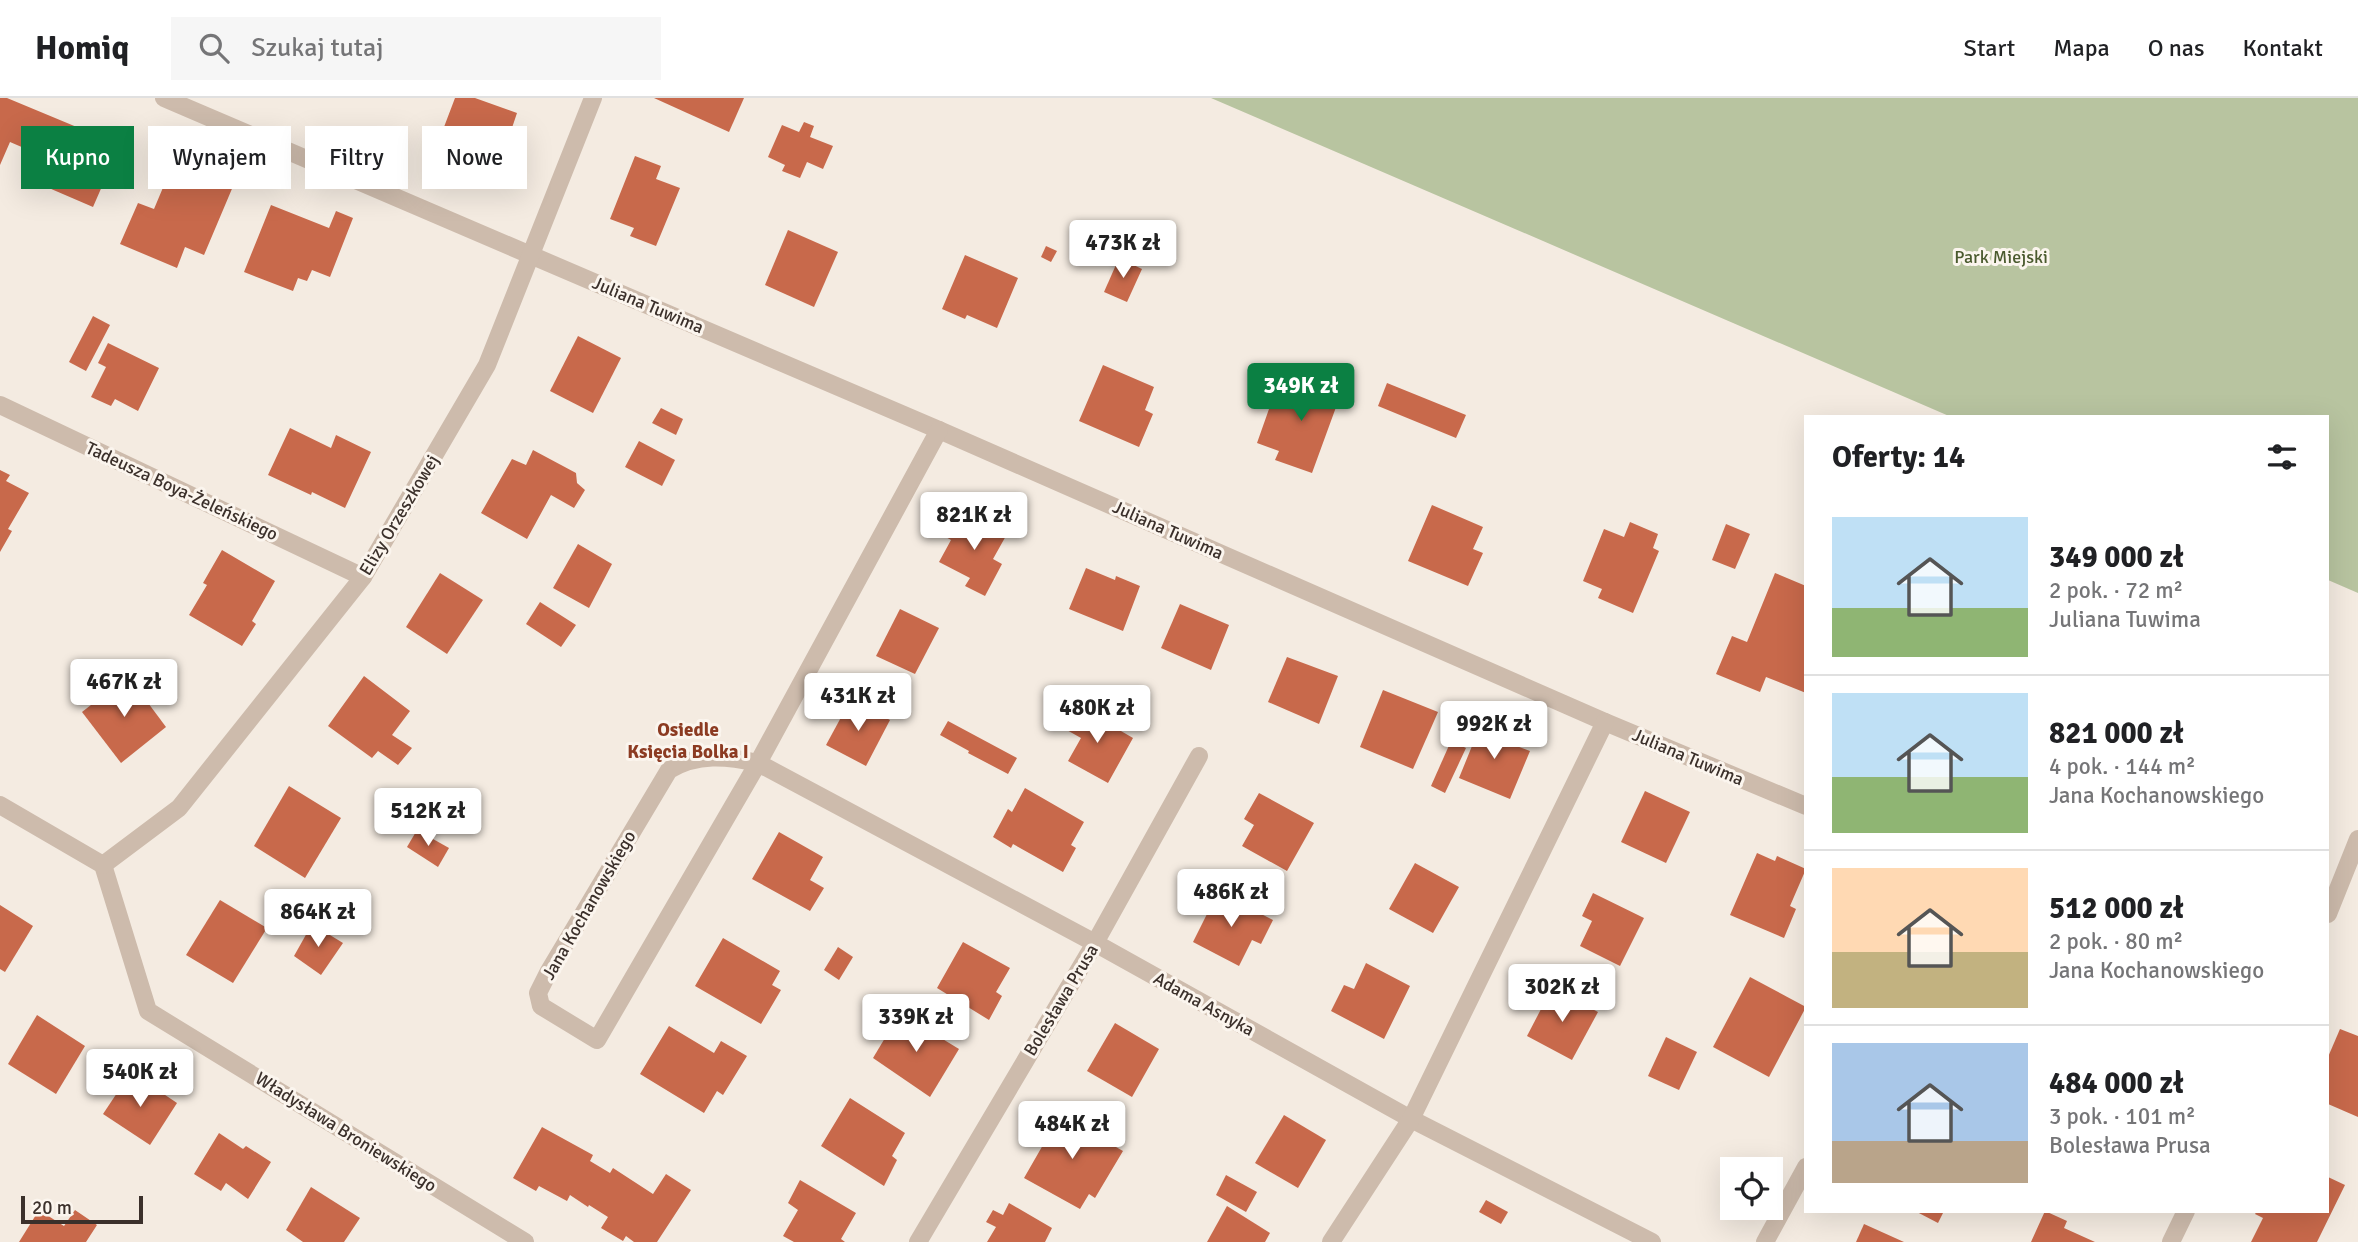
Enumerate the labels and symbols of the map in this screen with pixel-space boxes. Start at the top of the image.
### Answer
pin: 473K zł [1058,220,1188,280]
park label: Park Miejski [1954,246,2048,268]
street label: Juliana Tuwima [589,272,707,338]
pin: 349K zł [1236,364,1366,423]
street label: Tadeusza Boya-Żeleńskiego [82,437,282,545]
street label: Elizy Orzeszkowej [354,451,444,579]
pin: 821K zł [909,492,1039,552]
street label: Juliana Tuwima [1109,496,1227,564]
pin: 467K zł [59,660,189,719]
pin: 431K zł [793,674,923,733]
pin: 480K zł [1032,686,1162,745]
pin: 992K zł [1429,702,1559,761]
district label: Osiedle Księcia Bolka I [627,718,749,764]
street label: Juliana Tuwima [1629,724,1747,790]
pin: 512K zł [363,788,493,848]
street label: Jana Kochanowskiego [537,827,641,983]
pin: 486K zł [1166,870,1296,929]
pin: 864K zł [253,890,383,949]
street label: Bolesława Prusa [1019,940,1103,1060]
pin: 302K zł [1497,964,1627,1024]
street label: Adama Asnyka [1150,967,1258,1041]
pin: 339K zł [851,995,981,1054]
pin: 540K zł [75,1049,205,1109]
street label: Władysława Broniewskiego [251,1067,441,1197]
pin: 484K zł [1007,1102,1137,1161]
scale bar [21,1193,144,1225]

